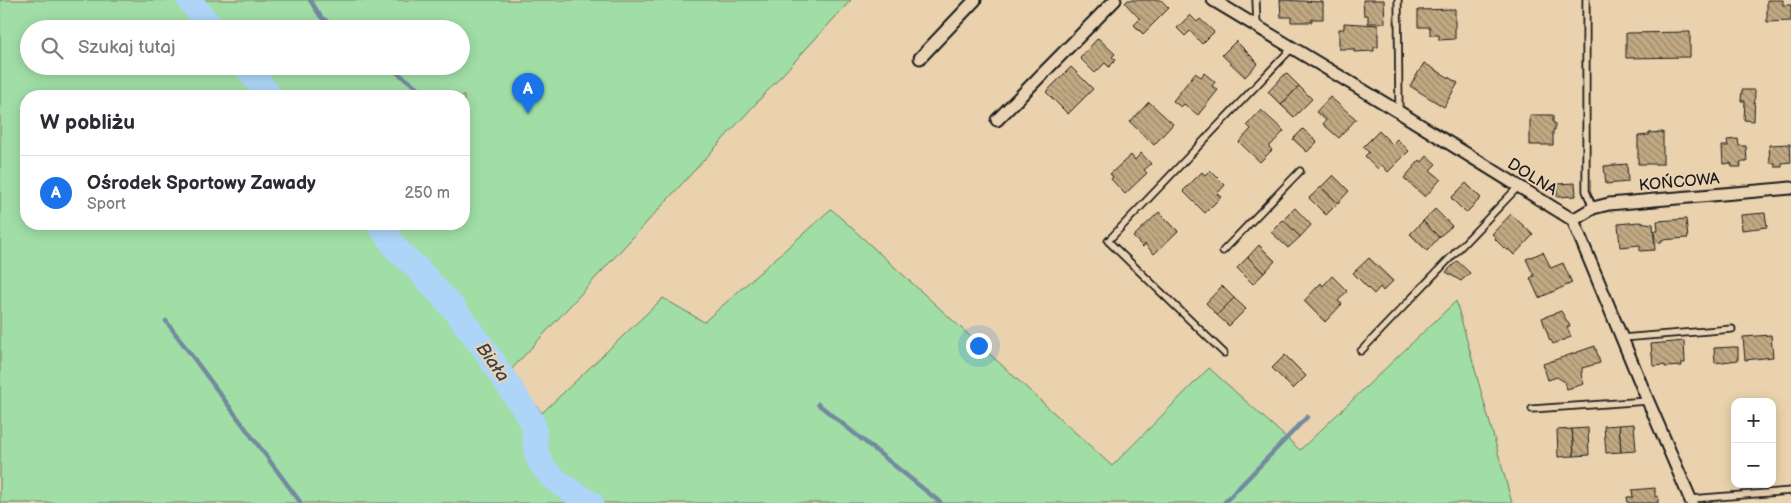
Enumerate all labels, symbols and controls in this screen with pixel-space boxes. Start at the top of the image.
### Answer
search box [20,20,470,75]
icon: search [38,34,66,62]
text: Szukaj tutaj [78,36,175,59]
pin: A [512,73,544,114]
text: W pobliżu [40,110,135,135]
street label: DOLNA [1504,155,1561,200]
street label: KOŃCOWA [1638,167,1720,195]
text: Ośrodek Sportowy Zawady [87,172,316,195]
text: A [51,184,61,203]
text: 250 m [404,184,450,203]
text: Sport [87,195,126,214]
your location [966,333,992,359]
water label: Biała [472,339,513,386]
map controls [1731,398,1776,488]
button: + [1731,398,1776,443]
button: − [1731,443,1776,488]

